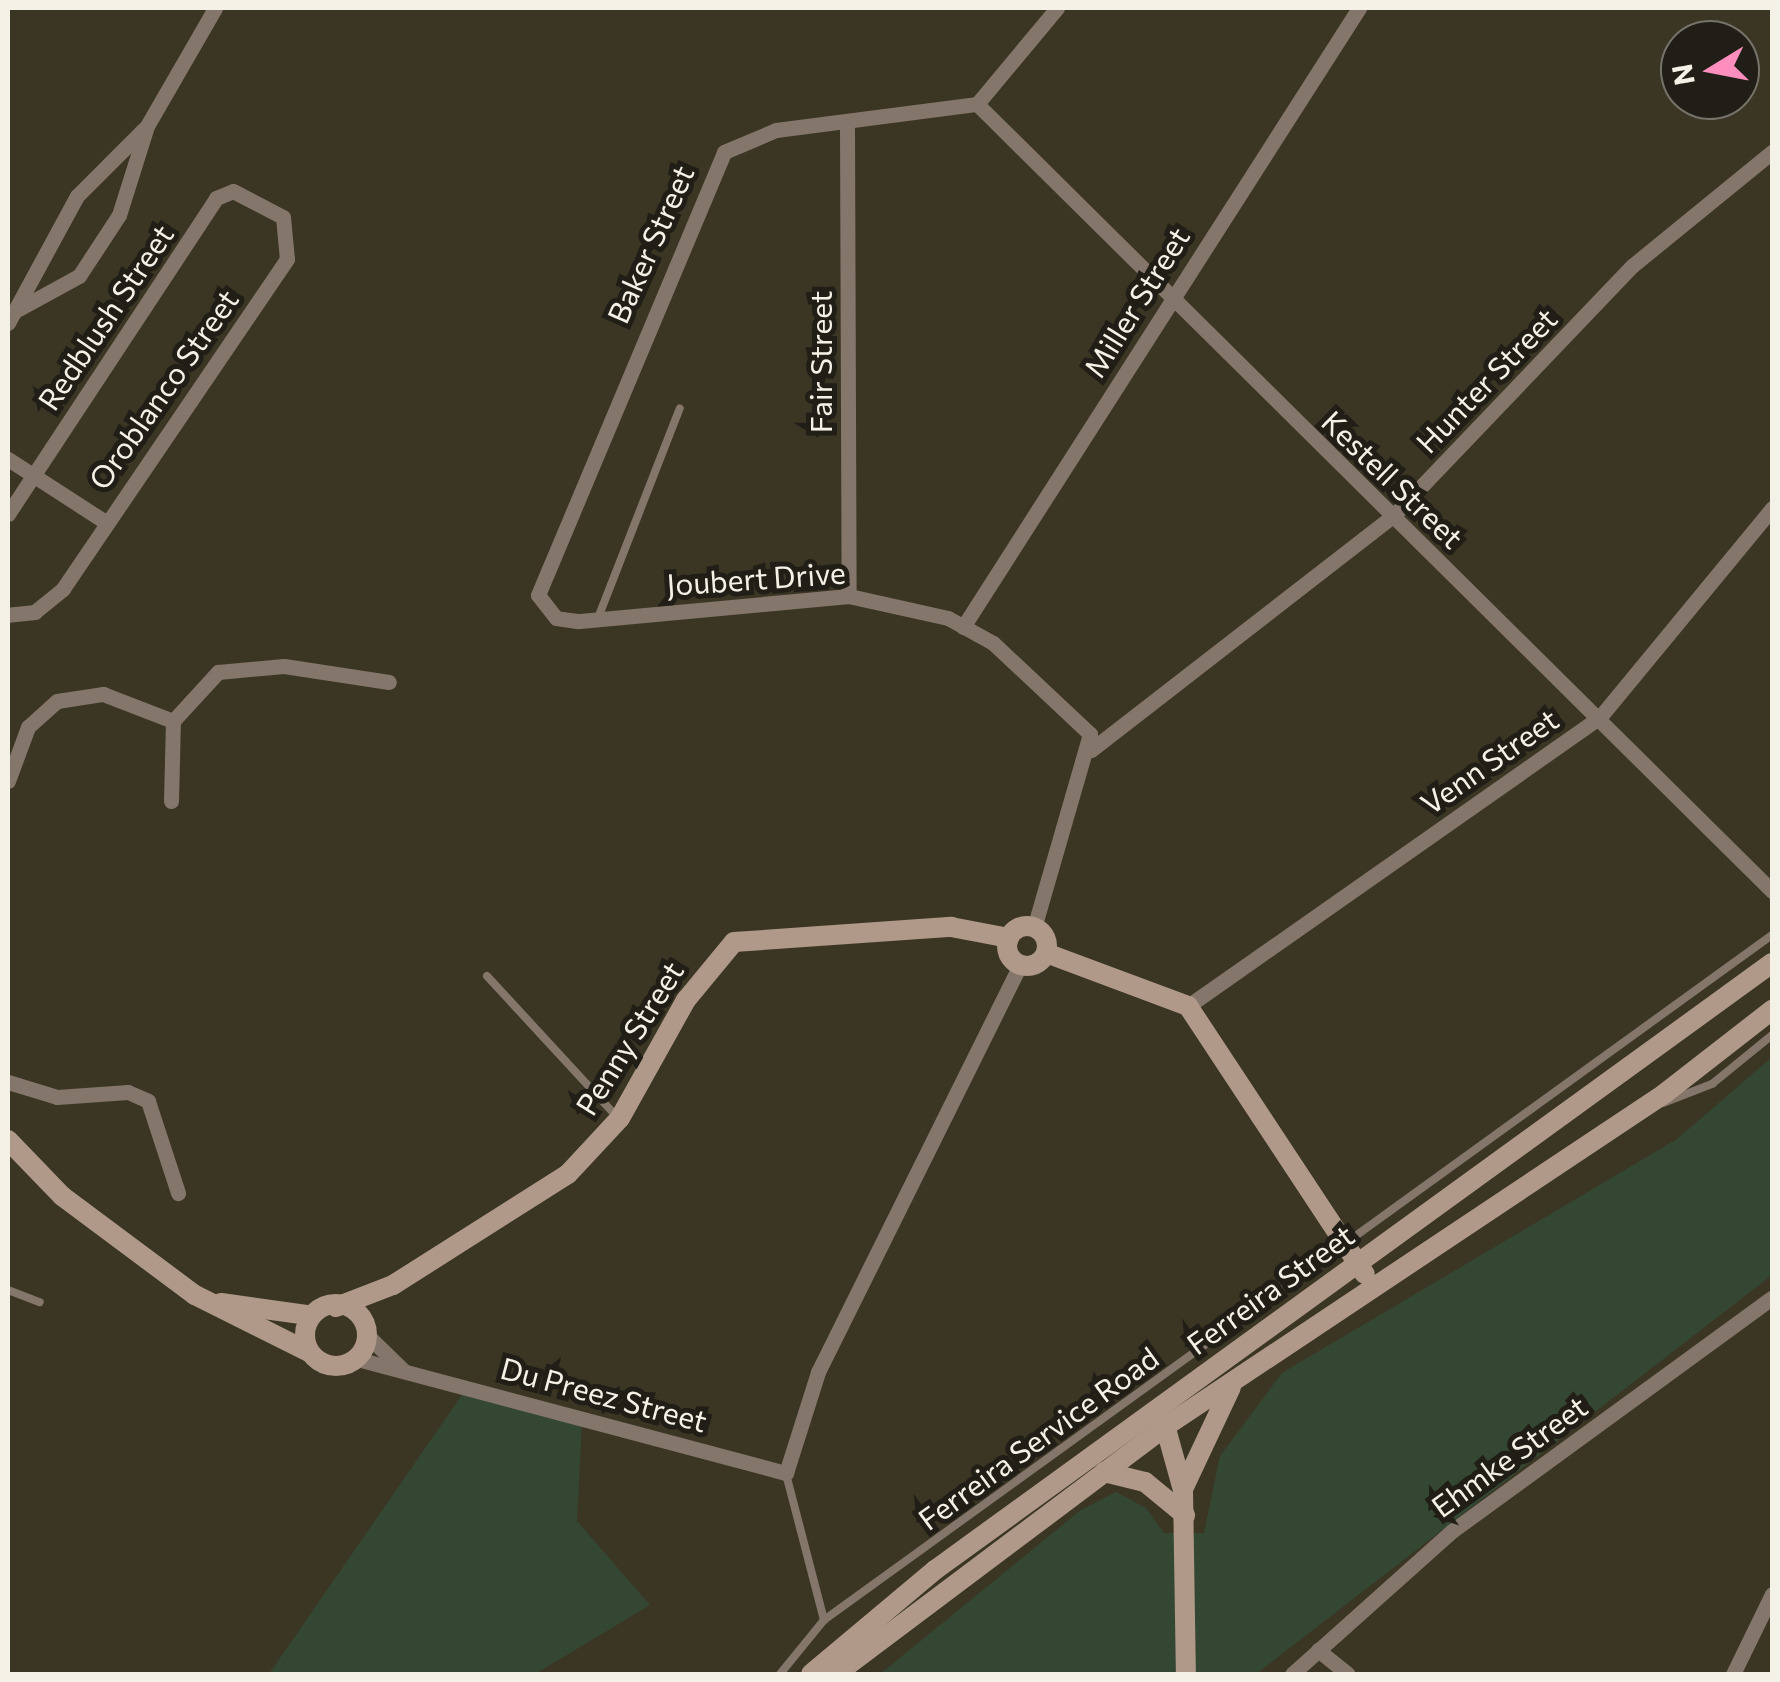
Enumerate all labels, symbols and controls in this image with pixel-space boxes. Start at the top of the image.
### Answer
north arrow [1660,20,1760,120]
text: N [1664,62,1701,88]
street label: Baker Street [599,159,701,329]
street label: Redblush Street [30,217,180,417]
street label: Miller Street [1076,220,1196,384]
street label: Oroblanco Street [81,282,245,496]
street label: Fair Street [802,291,838,433]
street label: Hunter Street [1408,300,1564,460]
street label: Kestell Street [1315,403,1471,555]
street label: Joubert Drive [665,554,847,602]
street label: Venn Street [1413,701,1565,821]
street label: Penny Street [568,955,690,1121]
street label: Ferreira Street [1180,1216,1360,1362]
street label: Ferreira Service Road [911,1339,1165,1537]
street label: Du Preez Street [497,1349,711,1439]
street label: Ehmke Street [1424,1388,1594,1524]

